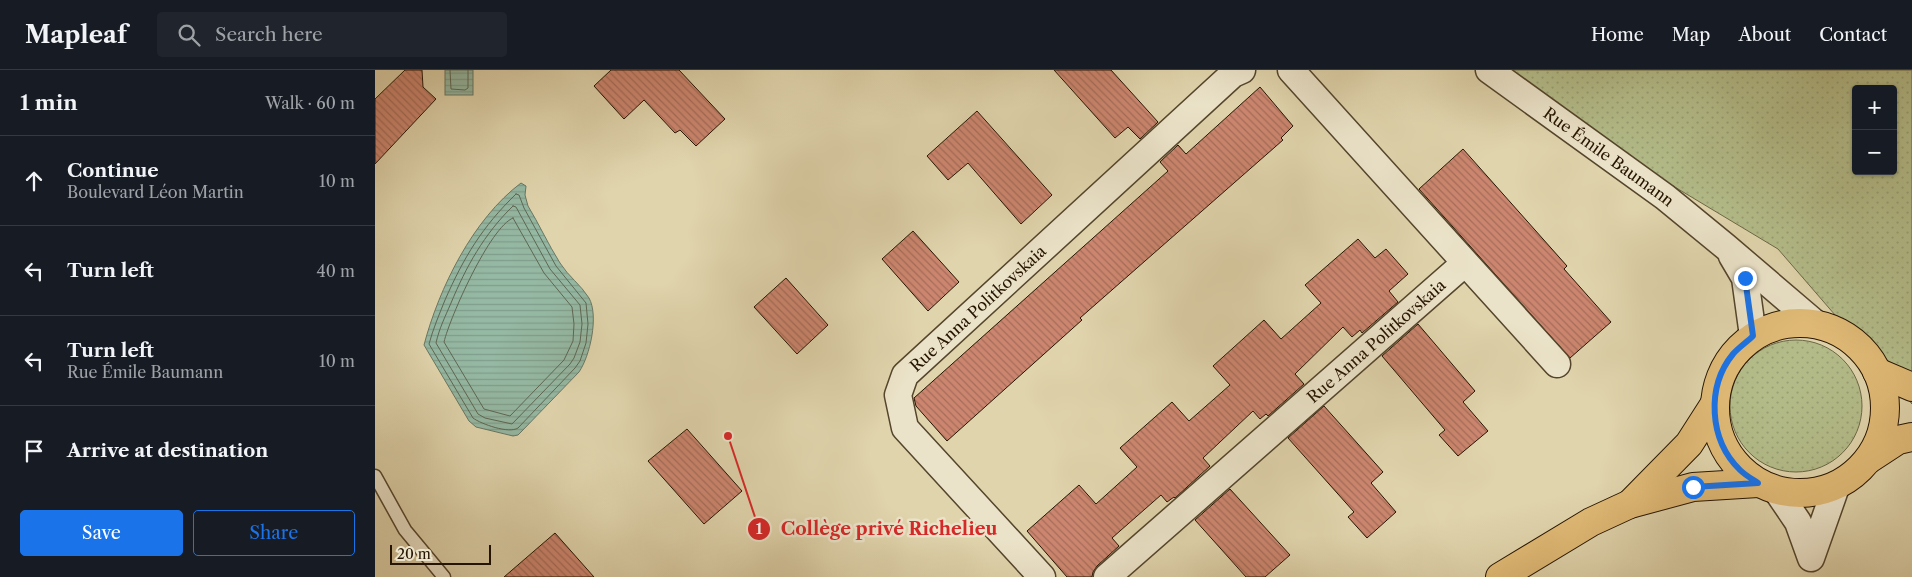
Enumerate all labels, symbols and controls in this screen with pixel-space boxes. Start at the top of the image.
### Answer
search box [157,12,507,57]
text: Mapleaf [25,20,127,49]
icon: search [175,21,203,49]
text: Search here [215,23,323,46]
text: Home [1591,24,1644,46]
text: Map [1672,24,1710,46]
text: About [1738,24,1791,46]
text: Contact [1819,24,1887,46]
map controls [1852,85,1897,175]
button: + [1852,85,1897,130]
text: 1 min [20,90,78,115]
text: Walk · 60 m [265,93,355,113]
street label: Rue Émile Baumann [1540,103,1678,211]
button: − [1852,130,1897,175]
text: Continue [67,159,159,182]
icon: ahead [20,167,48,195]
text: 10 m [319,171,355,191]
text: Boulevard Léon Martin [67,182,244,202]
street label: Rue Anna Politkovskaia [905,240,1050,376]
icon: left [20,257,48,285]
text: Turn left [67,259,154,282]
text: 40 m [316,261,355,281]
route end [1734,267,1757,290]
street label: Rue Anna Politkovskaia [1303,274,1450,407]
text: Turn left [67,339,154,362]
icon: left [20,347,48,375]
text: 10 m [319,351,355,371]
text: Rue Émile Baumann [67,362,223,382]
icon: arrive [20,437,48,465]
text: Arrive at destination [67,439,268,462]
route start [1682,476,1705,499]
button: Save [20,510,183,556]
button: Share [193,510,355,556]
callout: Collège privé Richelieu [746,512,1008,545]
text: Collège privé Richelieu [781,518,997,540]
text: 1 [756,519,763,538]
scale bar [390,542,491,565]
text: 20 m [397,545,431,563]

